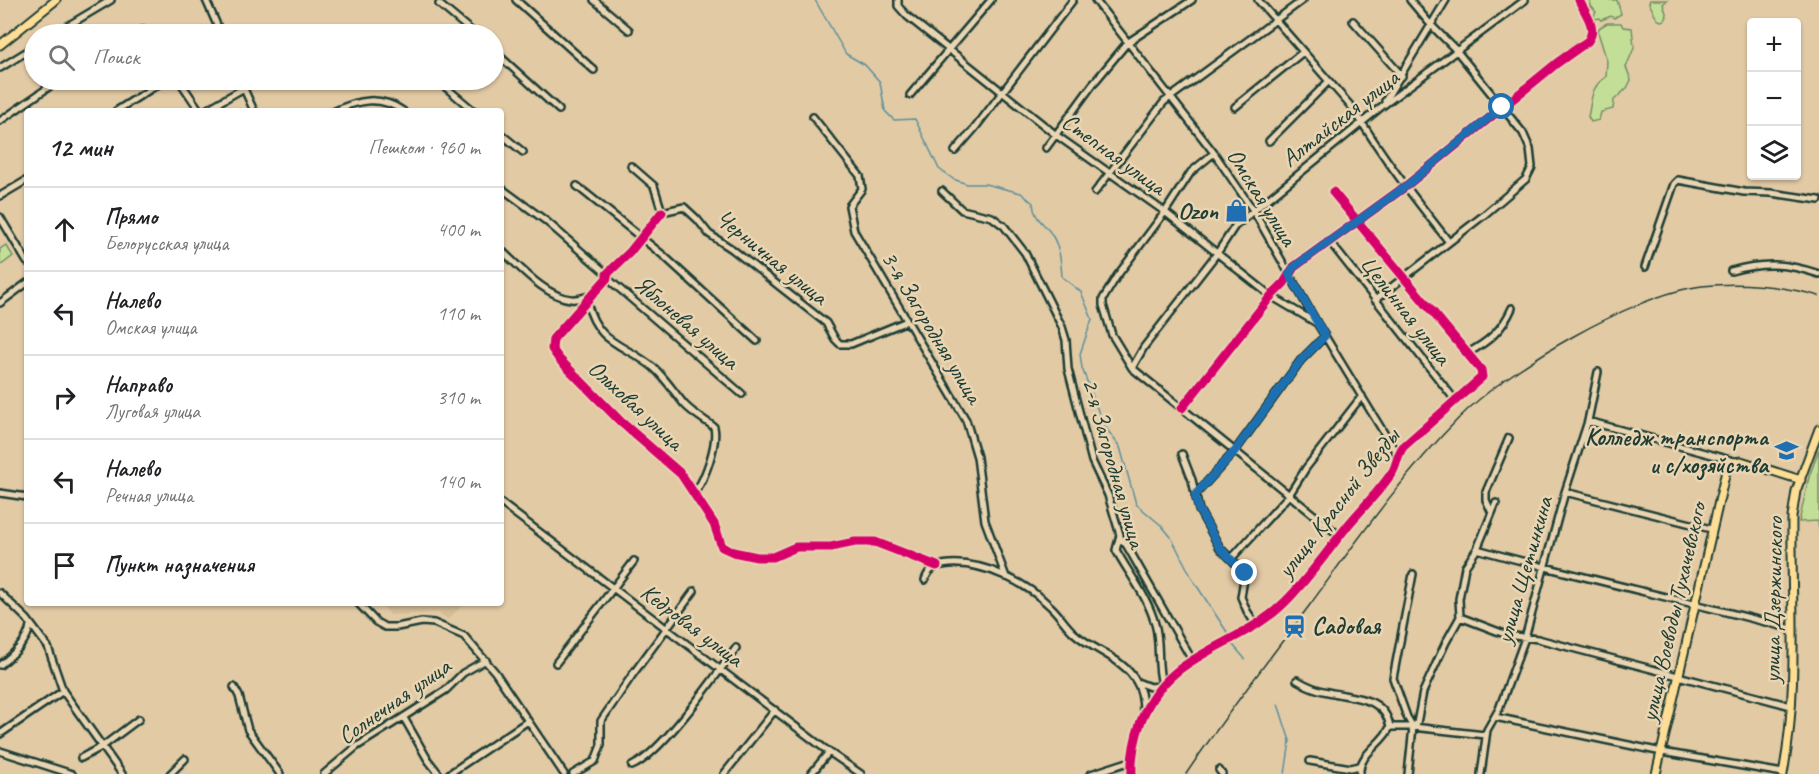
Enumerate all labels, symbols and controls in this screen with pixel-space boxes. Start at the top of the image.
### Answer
map controls [1747,18,1801,180]
button: + [1747,18,1801,72]
search box [24,24,504,90]
icon: search [45,41,78,74]
text: Поиск [93,43,139,71]
street label: Алтайская улица [1275,62,1406,173]
button: − [1747,72,1801,126]
route start [1488,93,1514,119]
street label: Степная улица [1056,106,1174,203]
button: layers [1747,126,1801,180]
text: 12 мин [48,131,113,164]
text: Пешком · 960 m [368,135,480,160]
street label: Омская улица [1220,143,1305,253]
place label: Ozon [1178,196,1219,226]
shop icon: Ozon [1223,198,1249,224]
text: Прямо [105,203,157,231]
street label: Черничная улица [710,203,835,312]
icon: ahead [48,213,81,246]
text: 400 m [437,217,480,242]
text: Белорусская улица [105,231,228,256]
street label: 3-я Загородняя улица [875,245,991,411]
street label: Целинная улица [1354,249,1459,372]
street label: Яблоневая улица [628,268,747,377]
text: Налево [105,287,161,315]
icon: left [48,297,81,330]
text: 110 m [437,301,480,326]
text: Омская улица [105,315,196,340]
street label: Ольховая улица [582,353,692,458]
text: Направо [105,371,172,399]
street label: 2-я Загородная улица [1075,375,1153,553]
icon: right [48,381,81,414]
text: 310 m [437,385,480,410]
text: Луговая улица [105,399,200,424]
street label: улица Красной Звезды [1269,420,1407,585]
place label: Колледж транспорта и с/хозяйства [1585,422,1770,481]
school or university icon: Колледж транспорта и с/хозяйства [1773,438,1799,464]
text: Налево [105,455,161,483]
icon: left [48,465,81,498]
text: 140 m [437,469,480,494]
text: Речная улица [105,483,193,508]
street label: улица Щетинкина [1488,492,1560,649]
street label: улица Воеводы Тухачевского [1633,497,1713,726]
street label: улица Дзержинского [1757,515,1789,685]
icon: arrive [48,549,81,582]
text: Пункт назначения [105,551,254,579]
route end [1231,559,1257,585]
street label: Кедровая улица [635,577,750,674]
place label: Садовая [1312,611,1382,641]
station icon: Садовая [1281,613,1307,639]
street label: Солнечная улица [332,650,457,751]

